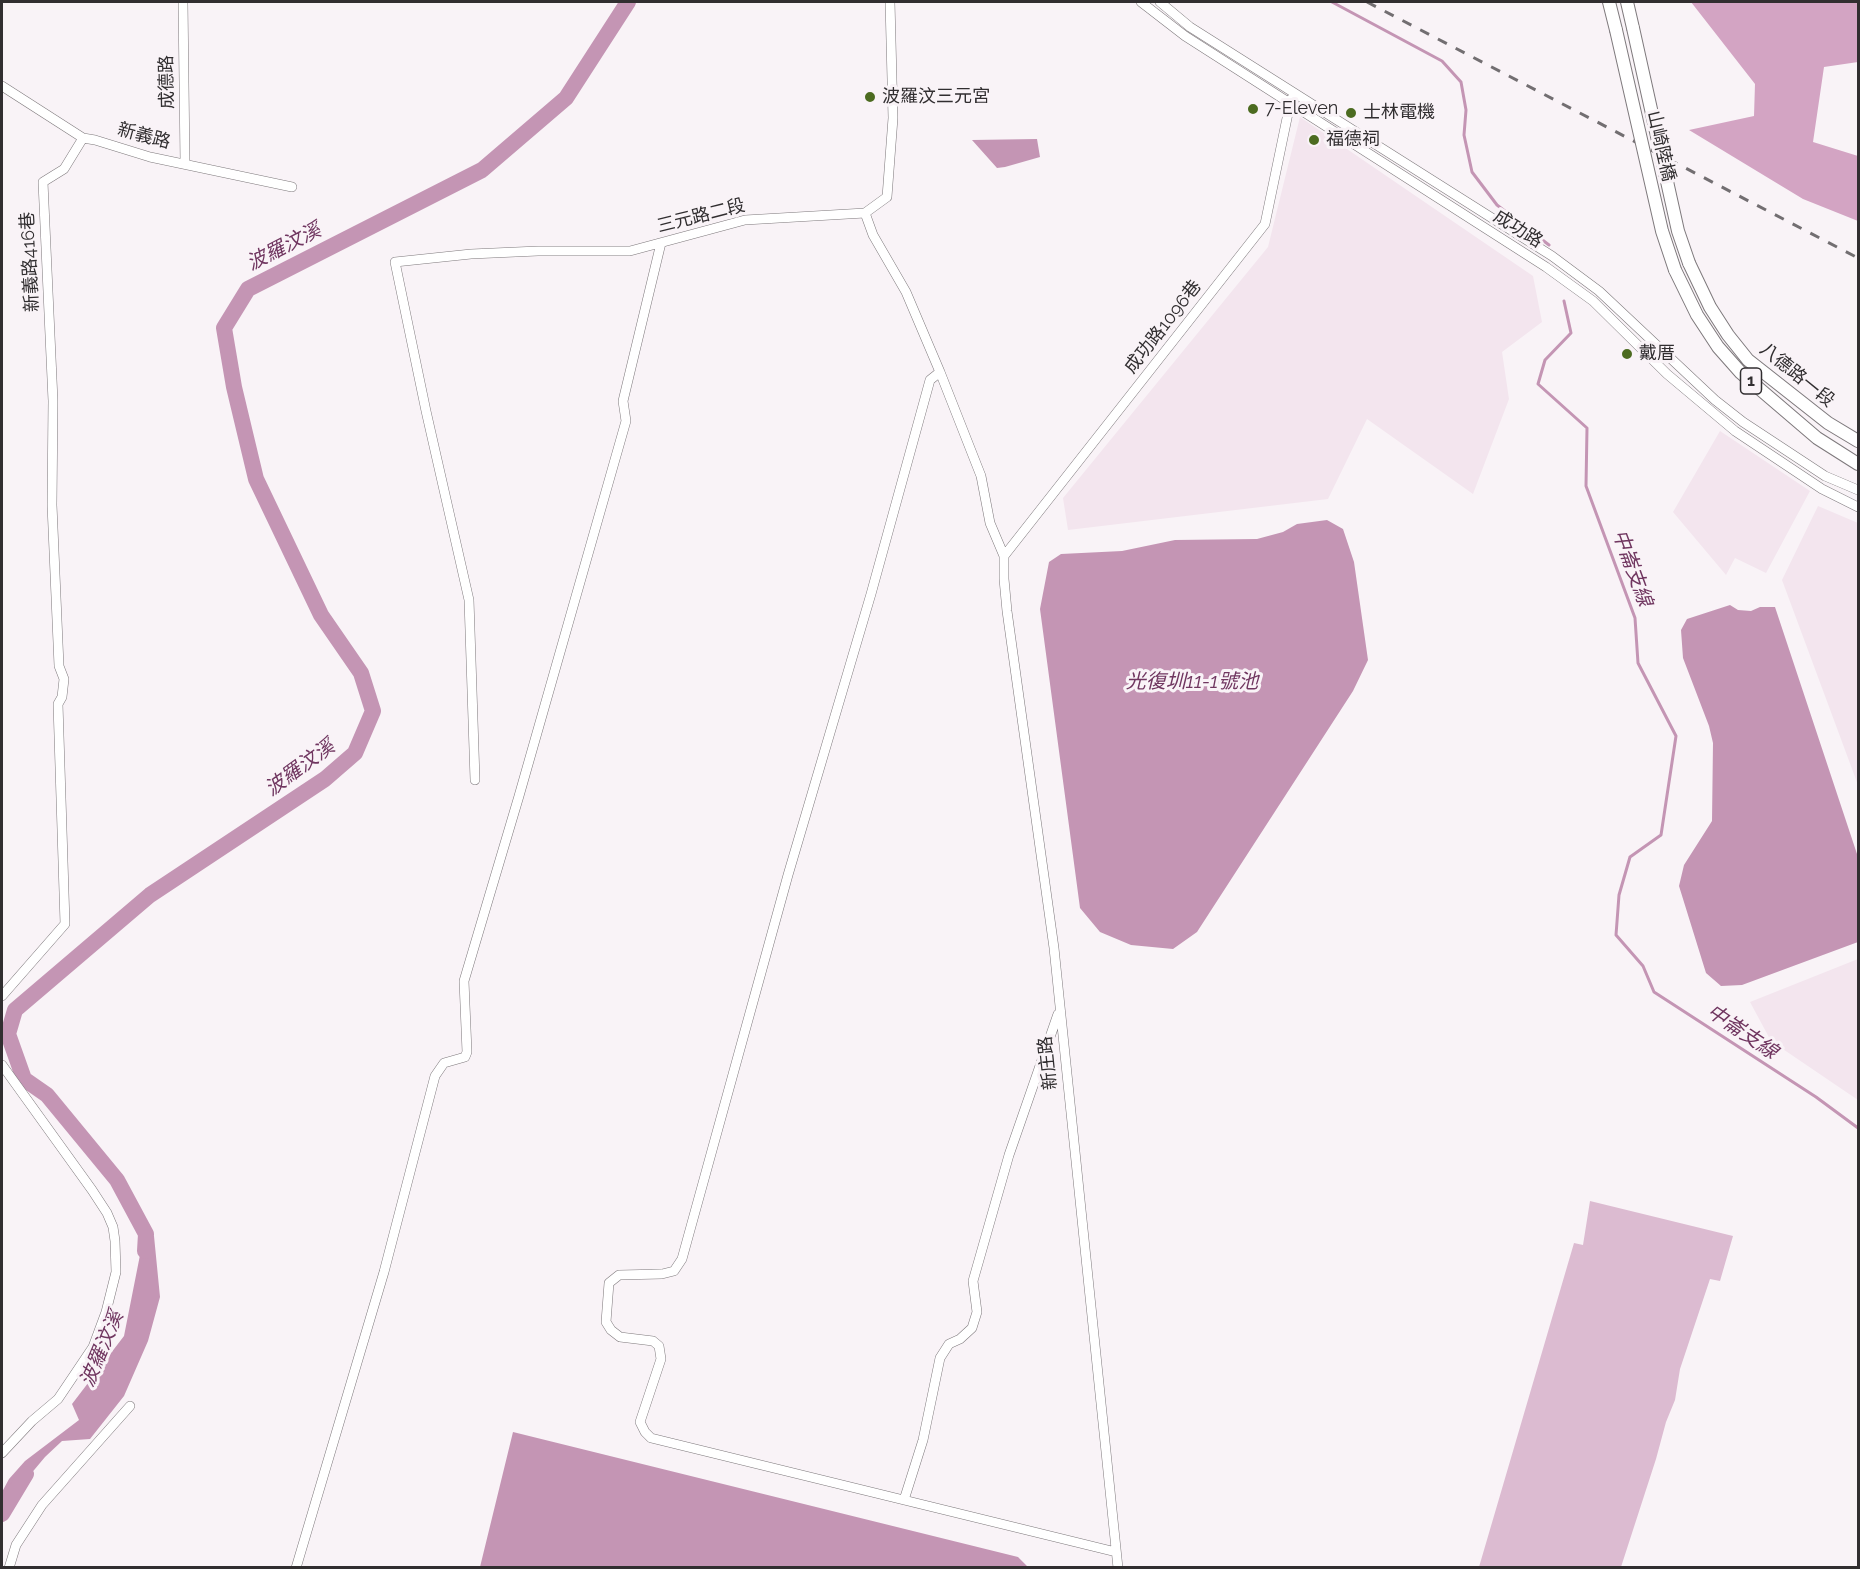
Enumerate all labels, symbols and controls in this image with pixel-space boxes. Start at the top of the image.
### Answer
street label: 成德路 [156,55,178,109]
place label: 波羅汶三元宮 [882,86,990,108]
marker: 波羅汶三元宮 [863,90,877,104]
place label: 7-Eleven [1265,98,1338,120]
marker: 7-Eleven [1246,102,1260,116]
place label: 士林電機 [1363,102,1435,124]
marker: 士林電機 [1344,106,1358,120]
street label: 山崎陸橋 [1642,108,1680,184]
street label: 新義路 [115,119,173,153]
place label: 福德祠 [1326,129,1380,151]
marker: 福德祠 [1307,133,1321,147]
street label: 三元路二段 [655,195,747,237]
street label: 成功路 [1489,206,1547,252]
street label: 新義路416巷 [17,211,43,313]
water label: 波羅汶溪 [243,218,325,276]
street label: 成功路1096巷 [1120,276,1206,378]
street label: 八德路一段 [1755,338,1839,412]
place label: 戴厝 [1639,343,1675,365]
marker: 戴厝 [1620,347,1634,361]
road number: 1 [1740,368,1762,394]
water label: 中崙支線 [1607,526,1657,610]
water label: 光復圳11-1號池 [1126,670,1258,694]
water label: 波羅汶溪 [261,735,339,801]
water label: 中崙支線 [1702,1000,1782,1064]
street label: 新庄路 [1034,1035,1062,1091]
water label: 波羅汶溪 [75,1307,129,1391]

